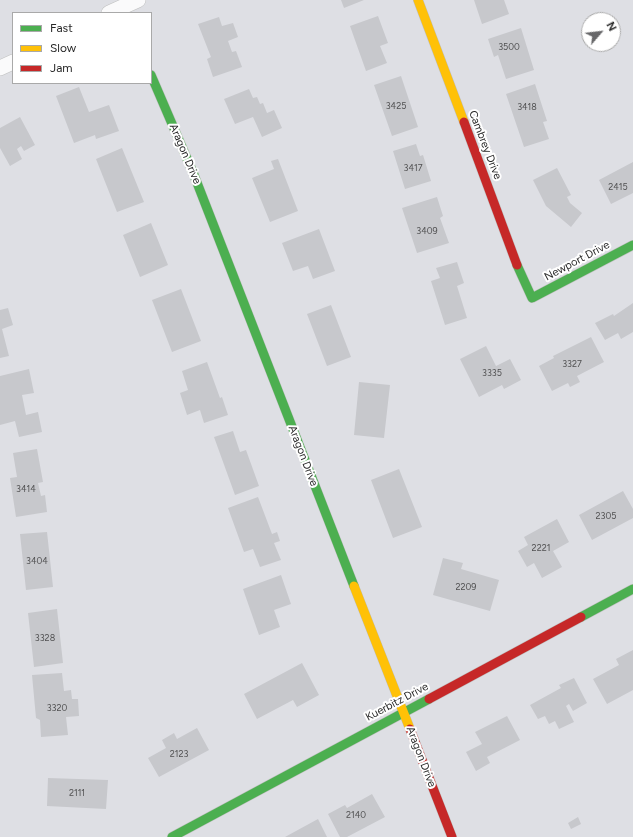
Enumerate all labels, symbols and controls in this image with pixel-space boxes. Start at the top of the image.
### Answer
legend [12,12,152,84]
north arrow [581,12,621,52]
text: N [603,20,619,33]
text: Fast [50,21,73,35]
text: Slow [50,41,76,55]
house number: 3500 [498,42,520,52]
text: Jam [50,61,73,75]
house number: 3425 [386,101,406,111]
house number: 3418 [517,102,537,112]
street label: Cambrey Drive [466,109,504,181]
street label: Aragon Drive [166,122,204,186]
house number: 3417 [403,163,423,173]
house number: 2415 [608,182,628,192]
house number: 3409 [416,226,438,236]
street label: Newport Drive [542,238,612,284]
house number: 3327 [562,359,582,369]
house number: 3335 [482,368,502,378]
street label: Aragon Drive [285,424,321,488]
house number: 3414 [16,484,36,494]
house number: 2305 [596,511,616,521]
house number: 2221 [532,543,550,553]
house number: 3404 [26,556,48,566]
house number: 2209 [456,582,476,592]
house number: 3328 [35,633,55,643]
street label: Kuerbitz Drive [363,680,431,724]
house number: 3320 [47,703,67,713]
street label: Aragon Drive [403,725,439,789]
house number: 2123 [170,749,188,759]
house number: 2111 [69,788,85,798]
house number: 2140 [346,810,366,820]

